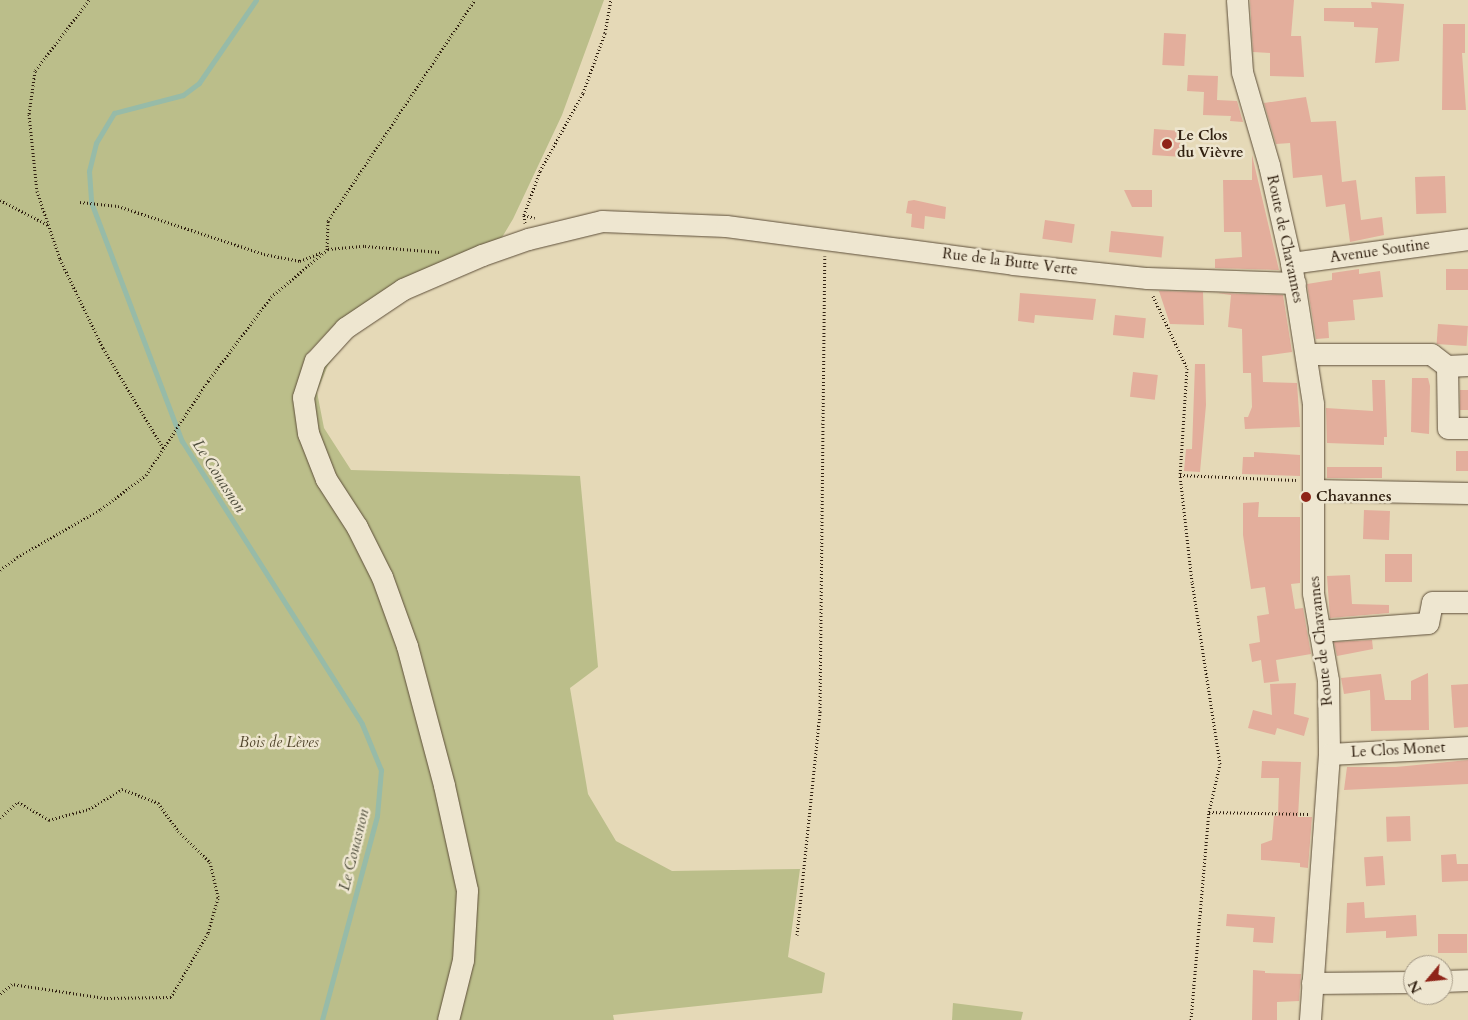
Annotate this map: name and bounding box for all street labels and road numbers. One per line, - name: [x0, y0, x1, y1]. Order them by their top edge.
- street label: Route de Chavannes: [1263, 173, 1307, 305]
- street label: Avenue Soutine: [1329, 235, 1431, 267]
- street label: Rue de la Butte Verte: [941, 245, 1079, 279]
- street label: Route de Chavannes: [1305, 575, 1337, 707]
- street label: Le Clos Monet: [1350, 739, 1446, 761]

